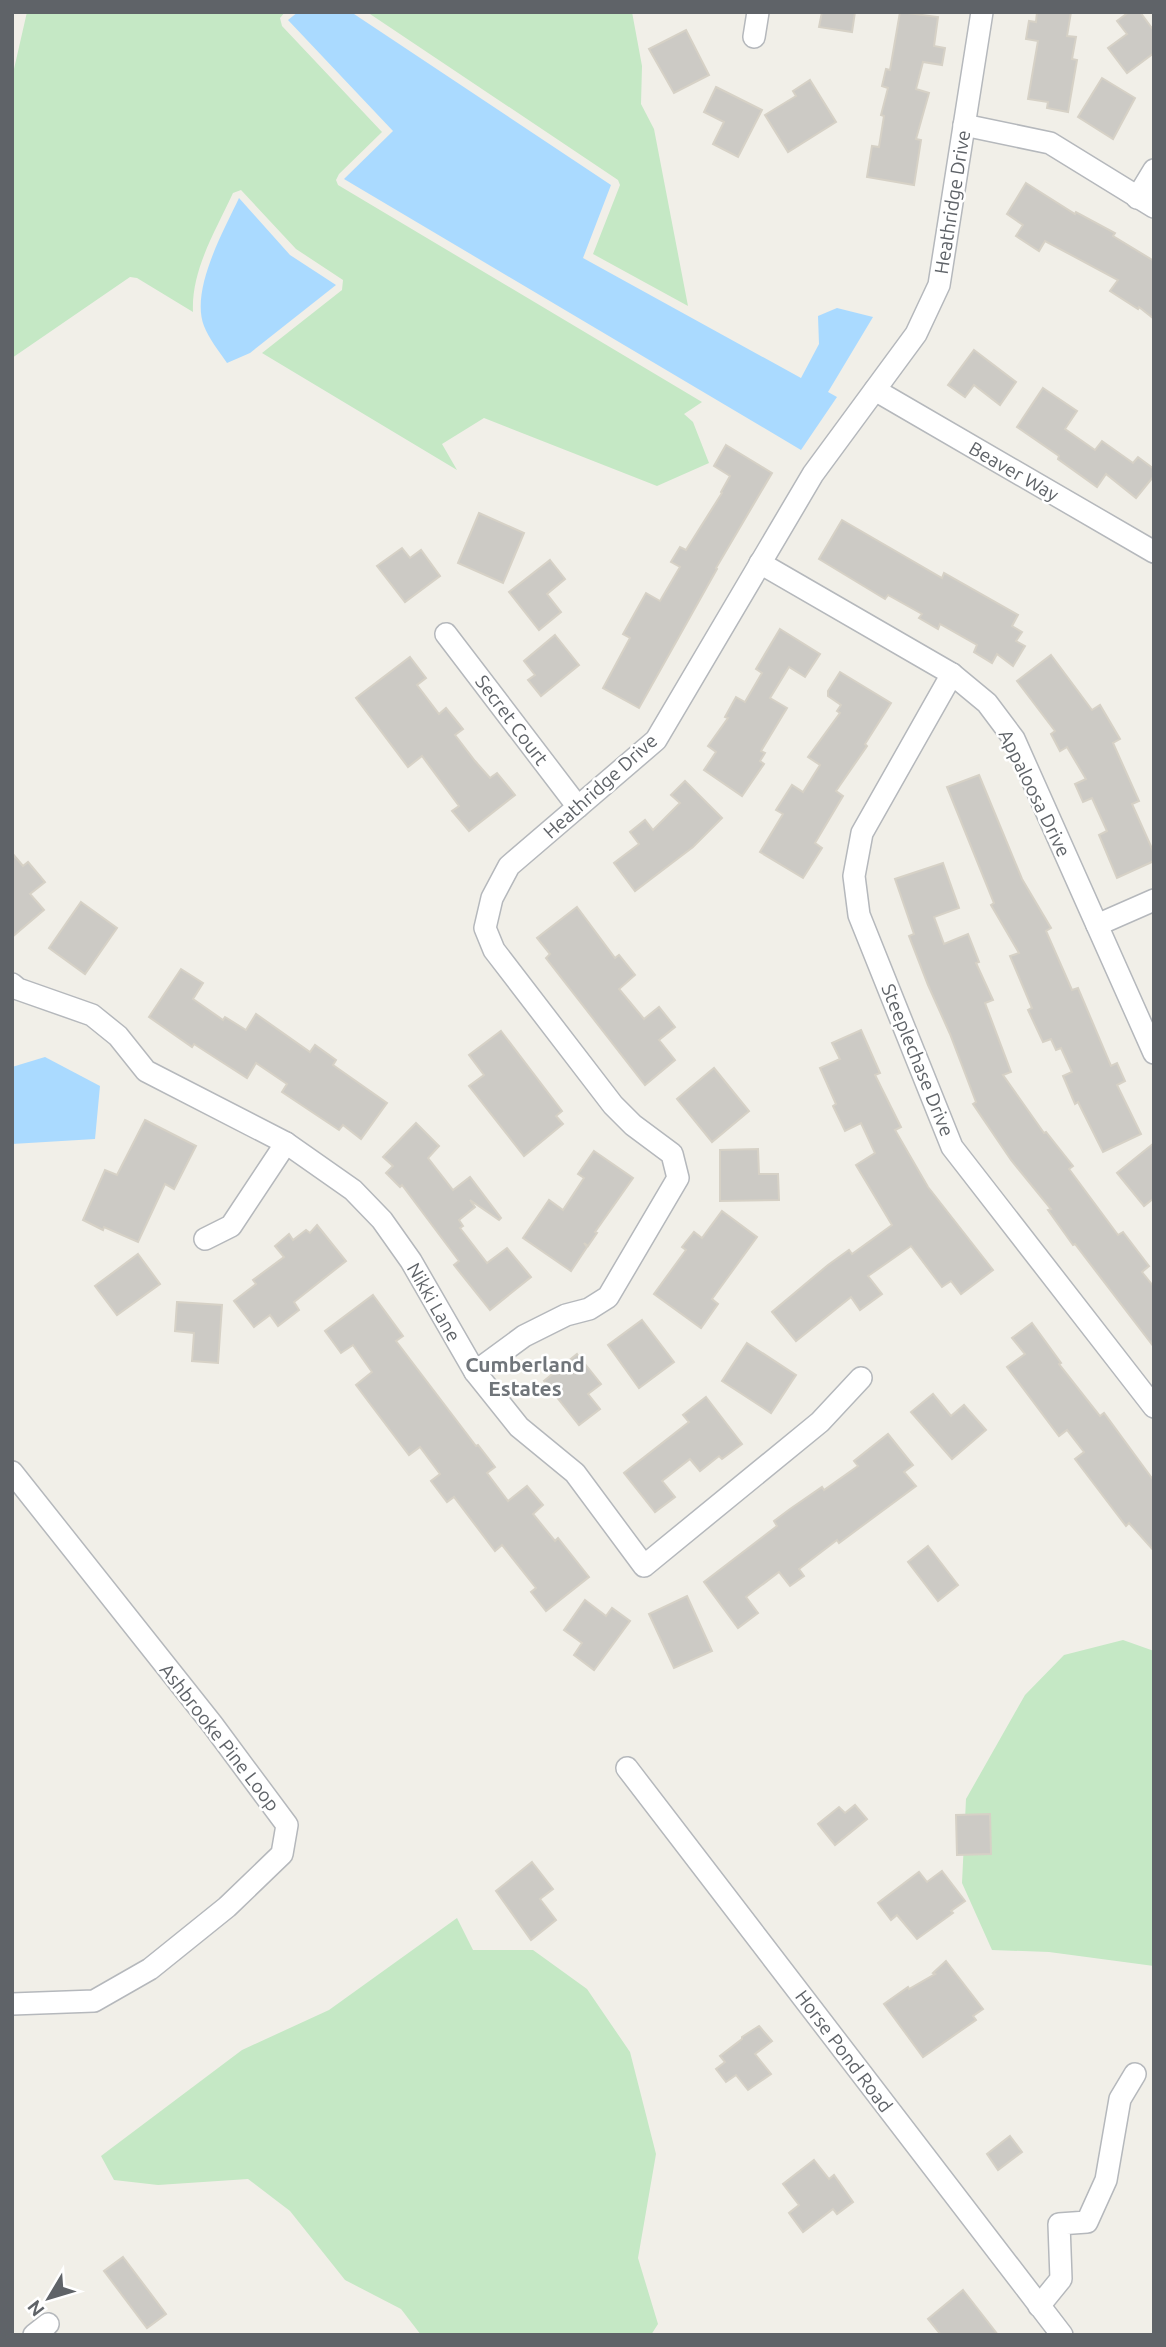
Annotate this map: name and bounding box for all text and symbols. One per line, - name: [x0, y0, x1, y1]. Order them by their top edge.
- street label: Heathridge Drive: [930, 128, 974, 276]
- street label: Beaver Way: [965, 437, 1063, 505]
- street label: Secret Court: [471, 671, 553, 770]
- street label: Appaloosa Drive: [995, 726, 1075, 860]
- street label: Heathridge Drive: [539, 729, 661, 843]
- street label: Steeplechase Drive: [877, 981, 959, 1139]
- street label: Nikki Lane: [403, 1259, 465, 1345]
- district label: Cumberland Estates: [465, 1352, 585, 1400]
- street label: Ashbrooke Pine Loop: [156, 1659, 284, 1815]
- street label: Horse Pond Road: [791, 1986, 897, 2116]
- north arrow: [14, 2263, 84, 2333]
- text: N: [23, 2296, 49, 2321]

